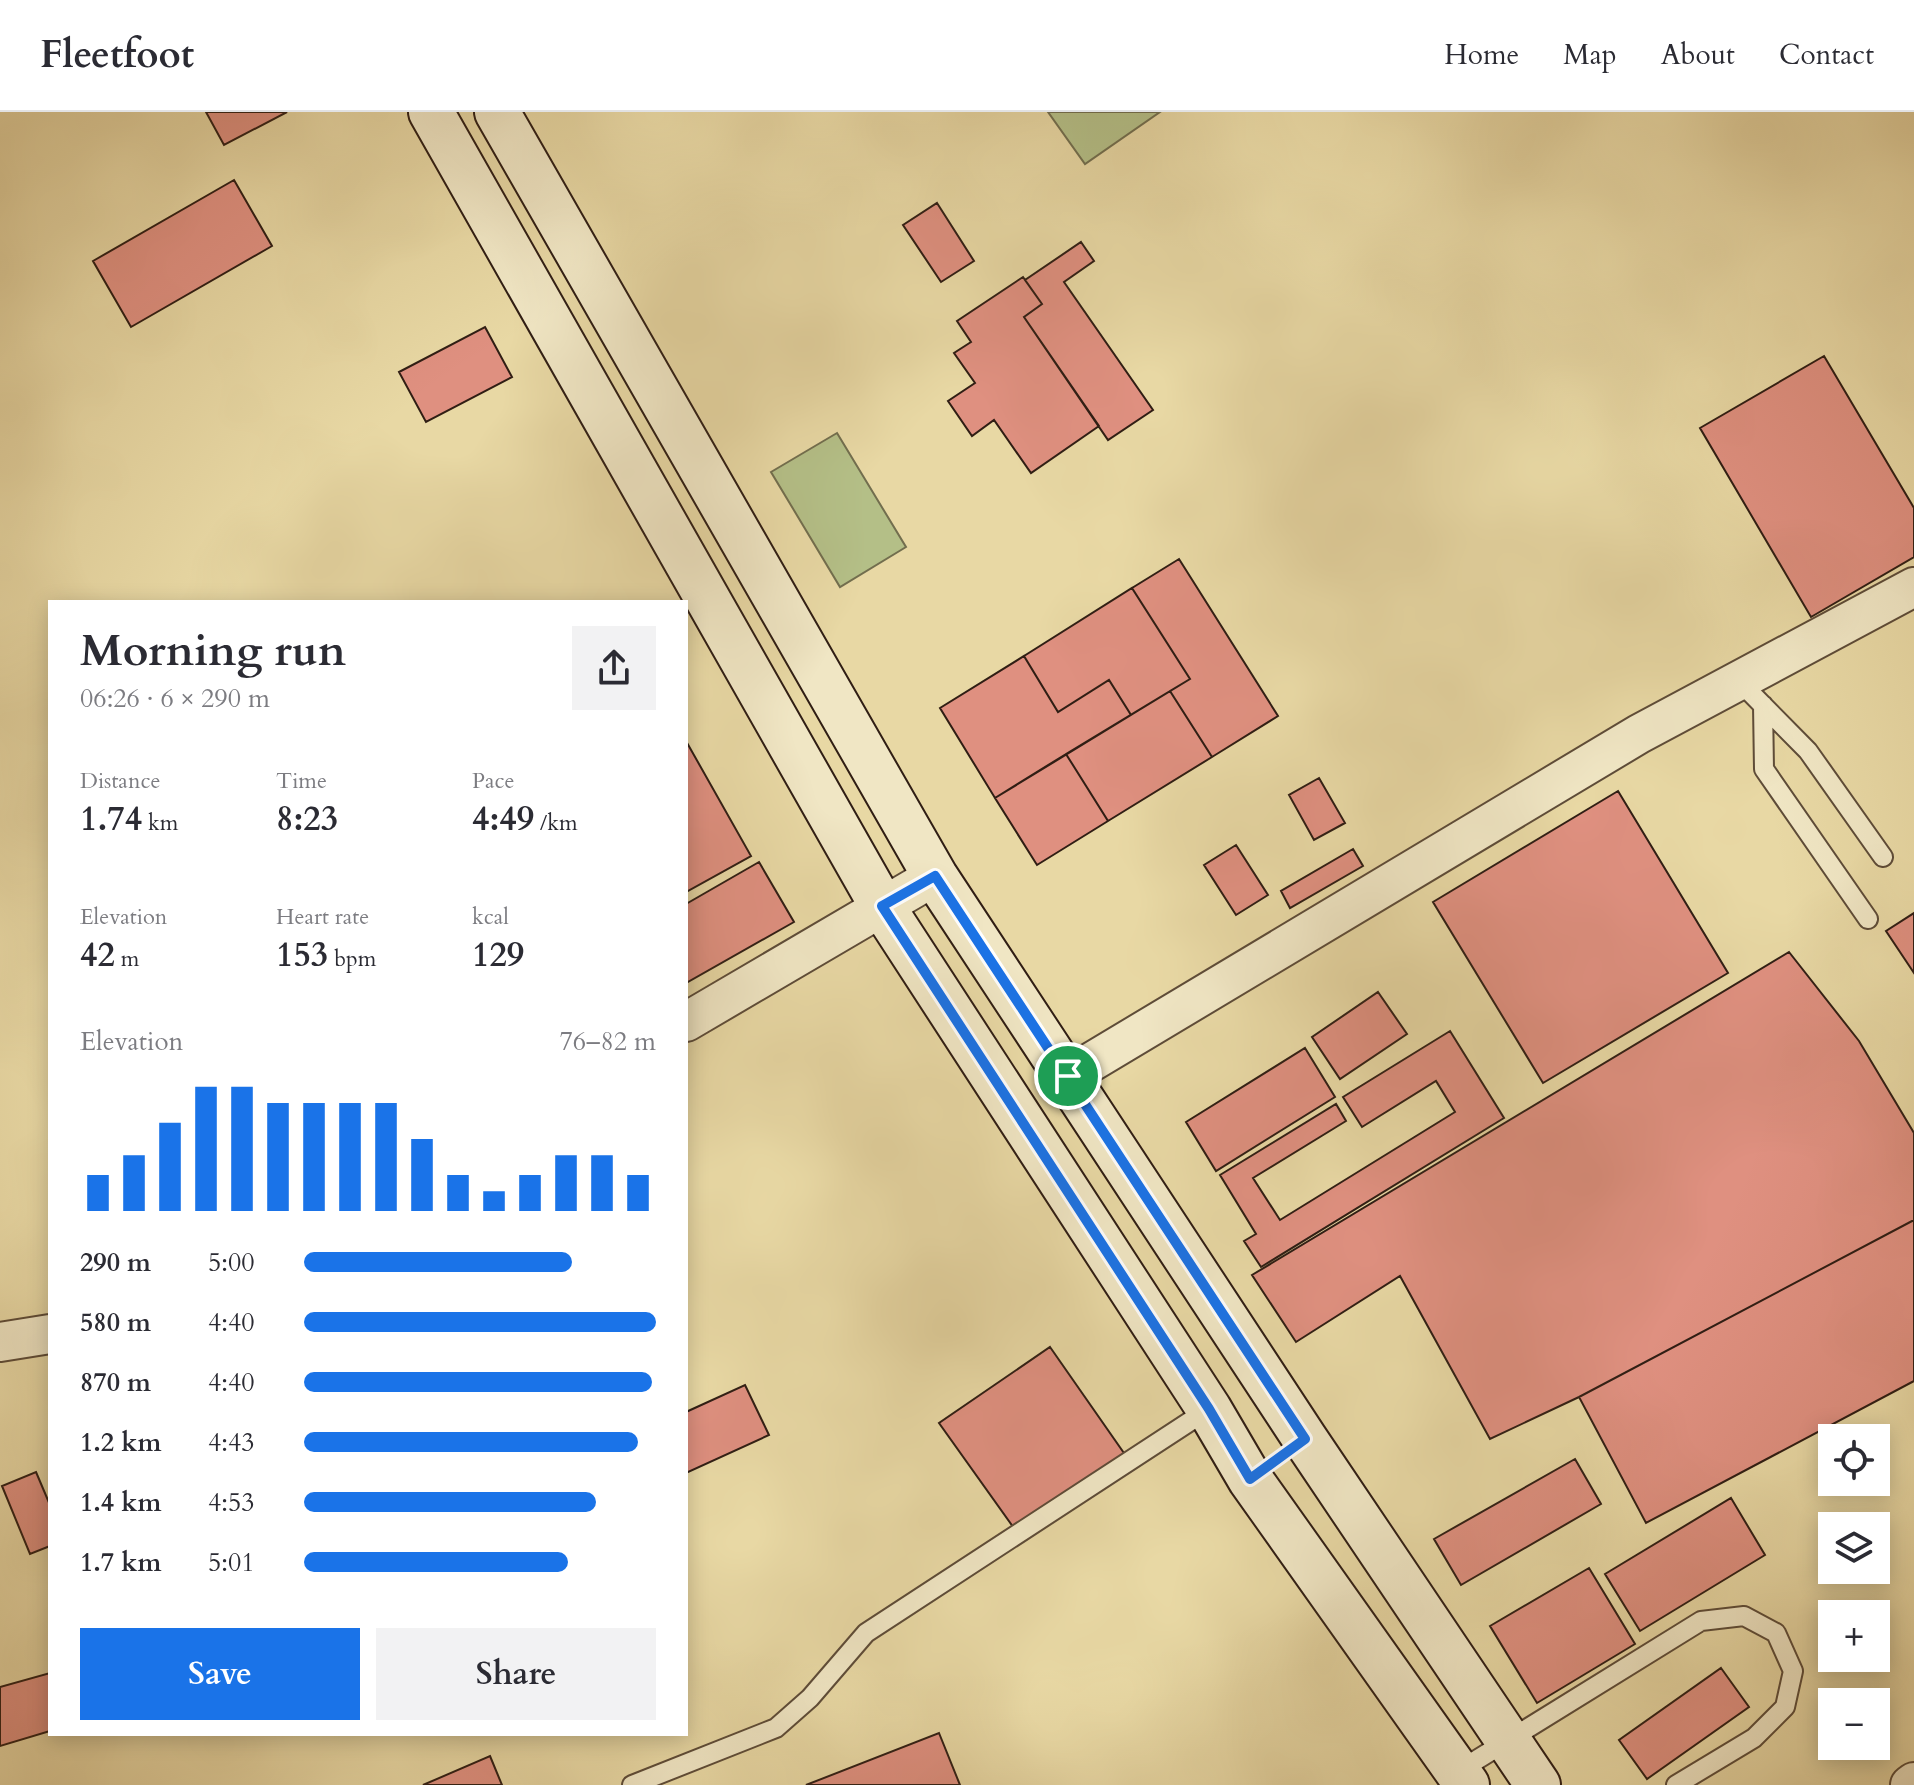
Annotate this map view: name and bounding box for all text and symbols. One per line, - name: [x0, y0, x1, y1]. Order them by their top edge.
- text: Fleetfoot: [40, 29, 194, 81]
- text: Home: [1444, 36, 1519, 74]
- text: Map: [1563, 36, 1617, 74]
- text: About: [1661, 36, 1735, 74]
- text: Contact: [1779, 36, 1874, 74]
- text: Morning run: [80, 621, 346, 681]
- button: share: [572, 626, 656, 710]
- text: 06:26 · 6 × 290 m: [80, 681, 270, 716]
- text: Distance: [80, 766, 160, 796]
- text: Time: [276, 766, 327, 796]
- text: Pace: [472, 766, 515, 796]
- text: 1.74: [80, 796, 142, 842]
- text: 8:23: [276, 796, 338, 842]
- text: 4:49: [472, 796, 534, 842]
- text: km: [142, 808, 178, 838]
- text: /km: [534, 808, 578, 838]
- text: Elevation: [80, 902, 167, 932]
- text: Heart rate: [276, 902, 369, 932]
- text: kcal: [472, 902, 509, 932]
- text: 42: [80, 932, 115, 978]
- text: 153: [276, 932, 328, 978]
- text: 129: [472, 932, 524, 978]
- text: m: [115, 944, 139, 974]
- text: bpm: [328, 944, 376, 974]
- text: Elevation: [80, 1024, 183, 1059]
- text: 76–82 m: [559, 1024, 656, 1059]
- pin: [1034, 1042, 1102, 1110]
- icon: arrive: [1046, 1054, 1090, 1098]
- text: 290 m: [80, 1245, 151, 1280]
- text: 5:00: [208, 1245, 255, 1280]
- text: 580 m: [80, 1305, 151, 1340]
- text: 4:40: [208, 1305, 255, 1340]
- text: 870 m: [80, 1365, 151, 1400]
- text: 4:40: [208, 1365, 255, 1400]
- map controls: [1818, 1424, 1890, 1760]
- button: locate: [1818, 1424, 1890, 1496]
- text: 1.2 km: [80, 1425, 161, 1460]
- text: 4:43: [208, 1425, 255, 1460]
- text: 1.4 km: [80, 1485, 161, 1520]
- text: 4:53: [208, 1485, 255, 1520]
- button: layers: [1818, 1512, 1890, 1584]
- text: 1.7 km: [80, 1545, 161, 1580]
- text: 5:01: [208, 1545, 255, 1580]
- button: +: [1818, 1600, 1890, 1672]
- button: Save: [80, 1628, 360, 1720]
- button: Share: [376, 1628, 656, 1720]
- button: −: [1818, 1688, 1890, 1760]

